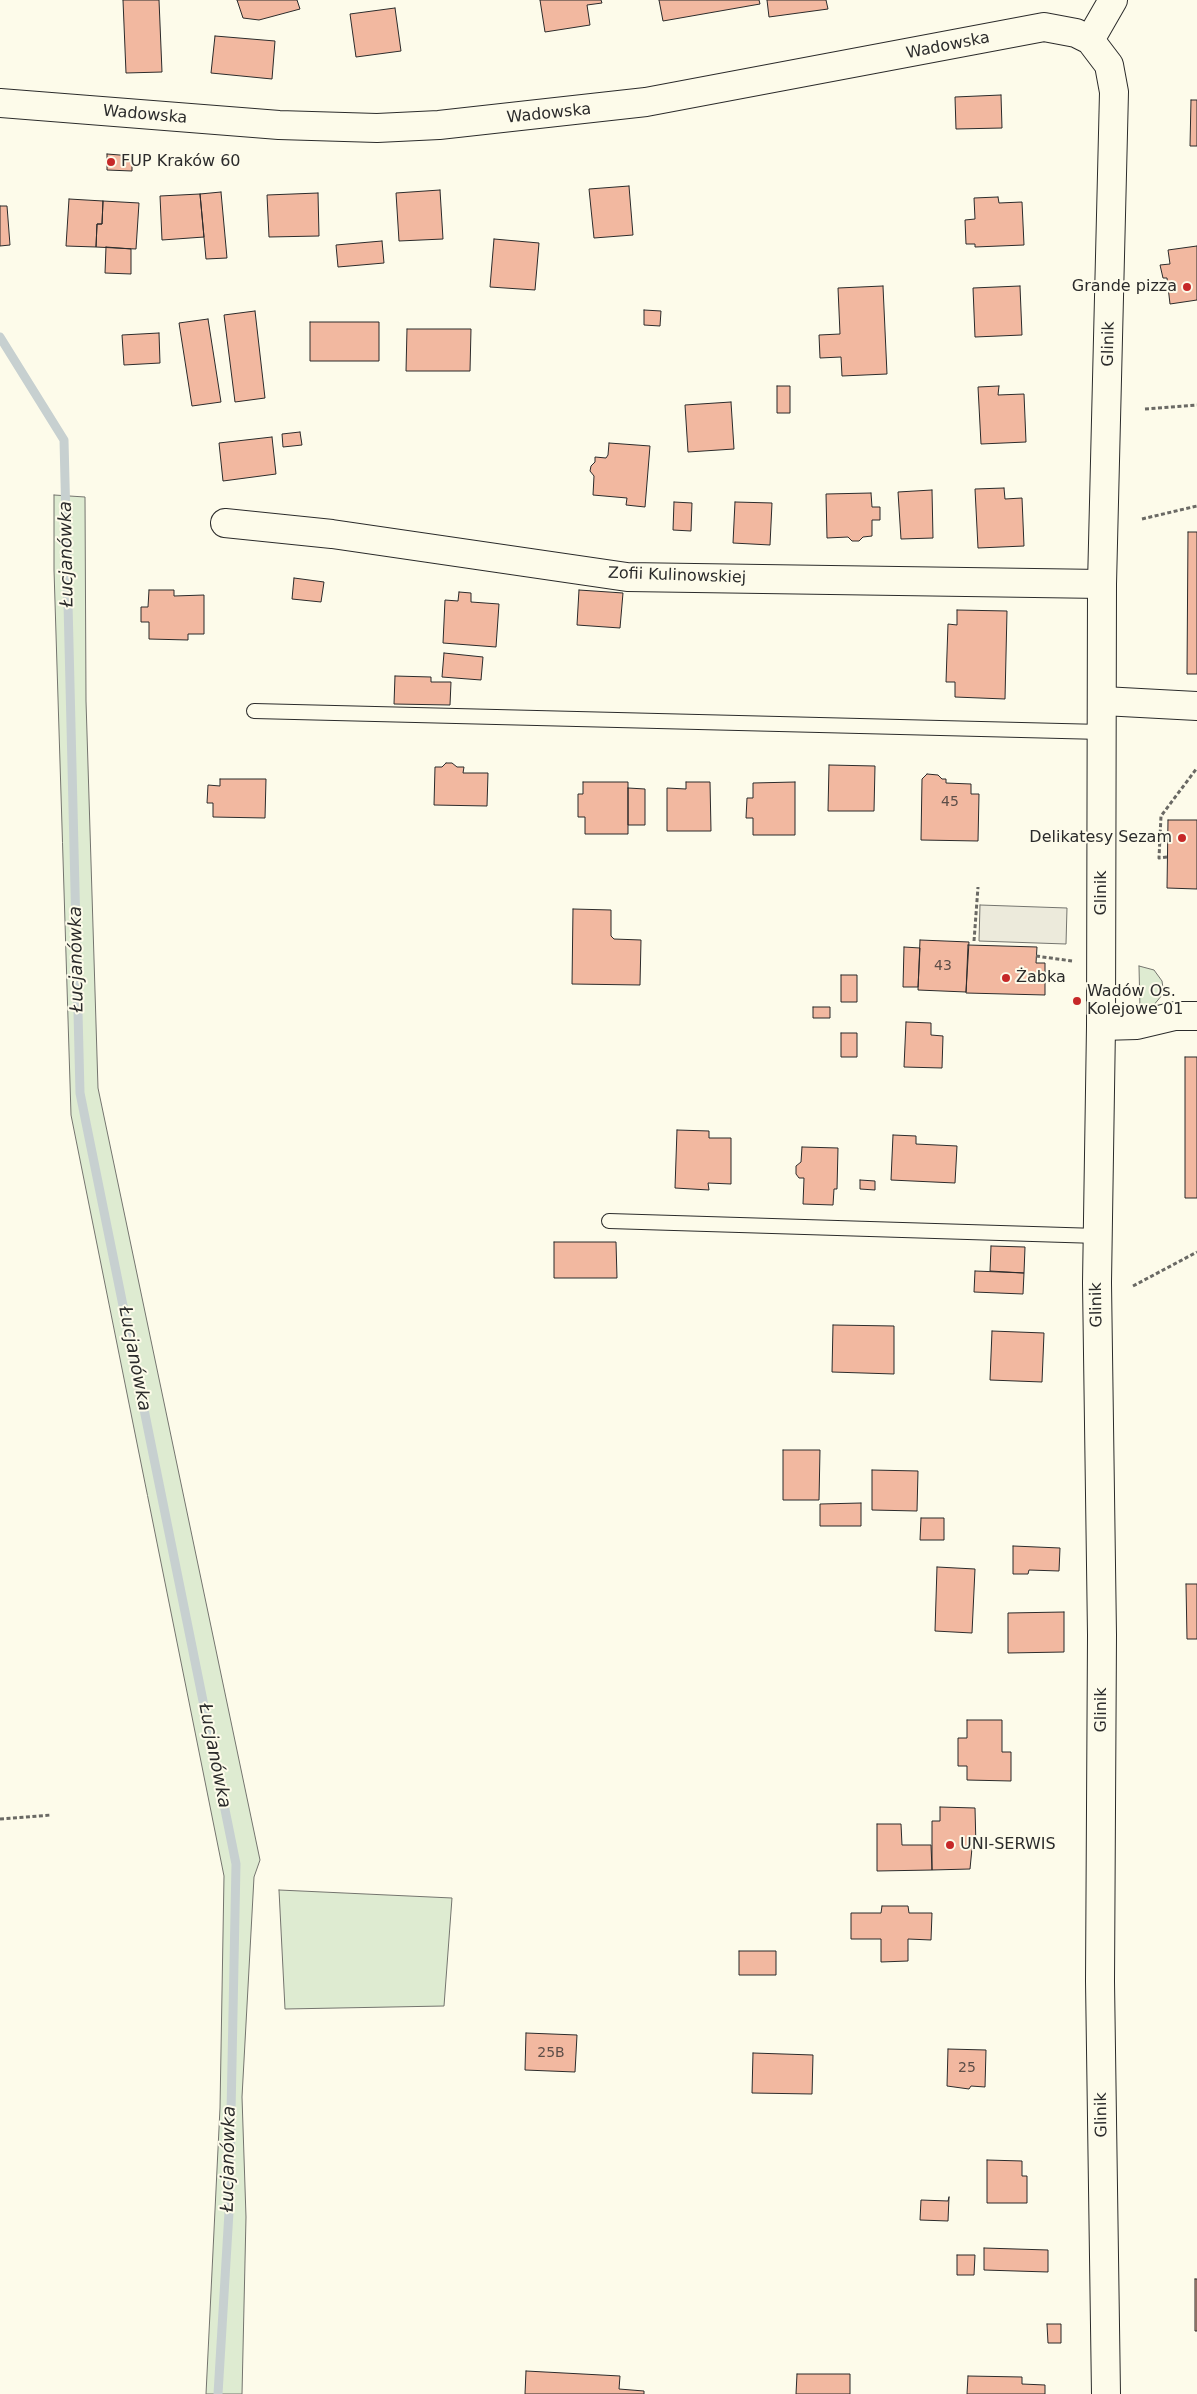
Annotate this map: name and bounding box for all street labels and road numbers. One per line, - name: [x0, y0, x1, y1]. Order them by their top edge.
- street label: Wadowska: [905, 28, 991, 64]
- street label: Wadowska: [506, 100, 592, 128]
- street label: Wadowska: [102, 102, 188, 128]
- street label: Glinik: [1099, 321, 1119, 367]
- street label: Zofii Kulinowskiej: [607, 564, 747, 588]
- street label: Glinik: [1092, 870, 1112, 916]
- street label: Glinik: [1087, 1282, 1107, 1328]
- street label: Glinik: [1092, 1687, 1112, 1733]
- street label: Glinik: [1092, 2092, 1112, 2138]

